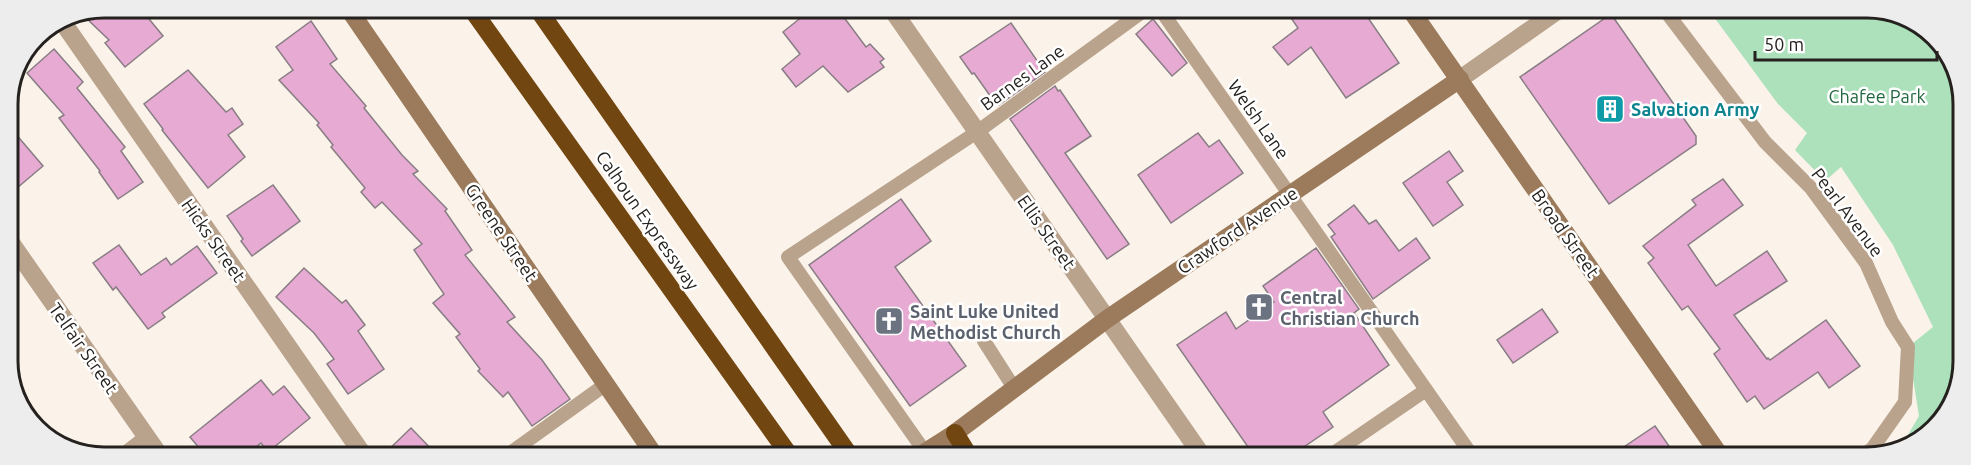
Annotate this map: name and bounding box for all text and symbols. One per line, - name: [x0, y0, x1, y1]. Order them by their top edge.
- scale bar: [1755, 24, 1936, 62]
- text: 50 m: [1764, 34, 1804, 54]
- street label: Barnes Lane: [976, 40, 1068, 114]
- street label: Welsh Lane: [1224, 76, 1294, 162]
- park label: Chafee Park: [1828, 86, 1926, 106]
- building icon: Salvation Army: [1594, 93, 1626, 125]
- place label: Salvation Army: [1631, 99, 1760, 119]
- street label: Calhoun Expressway: [593, 147, 704, 293]
- street label: Pearl Avenue: [1808, 164, 1888, 260]
- street label: Greene Street: [462, 179, 542, 285]
- street label: Crawford Avenue: [1173, 182, 1301, 278]
- street label: Broad Street: [1528, 185, 1604, 281]
- street label: Ellis Street: [1014, 191, 1080, 273]
- street label: Hicks Street: [178, 195, 250, 285]
- place label: Central Christian Church: [1280, 287, 1419, 328]
- church icon: Central Christian Church: [1243, 291, 1275, 323]
- street label: Telfair Street: [46, 299, 122, 397]
- place label: Saint Luke United Methodist Church: [910, 301, 1061, 342]
- church icon: Saint Luke United Methodist Church: [873, 305, 905, 337]

